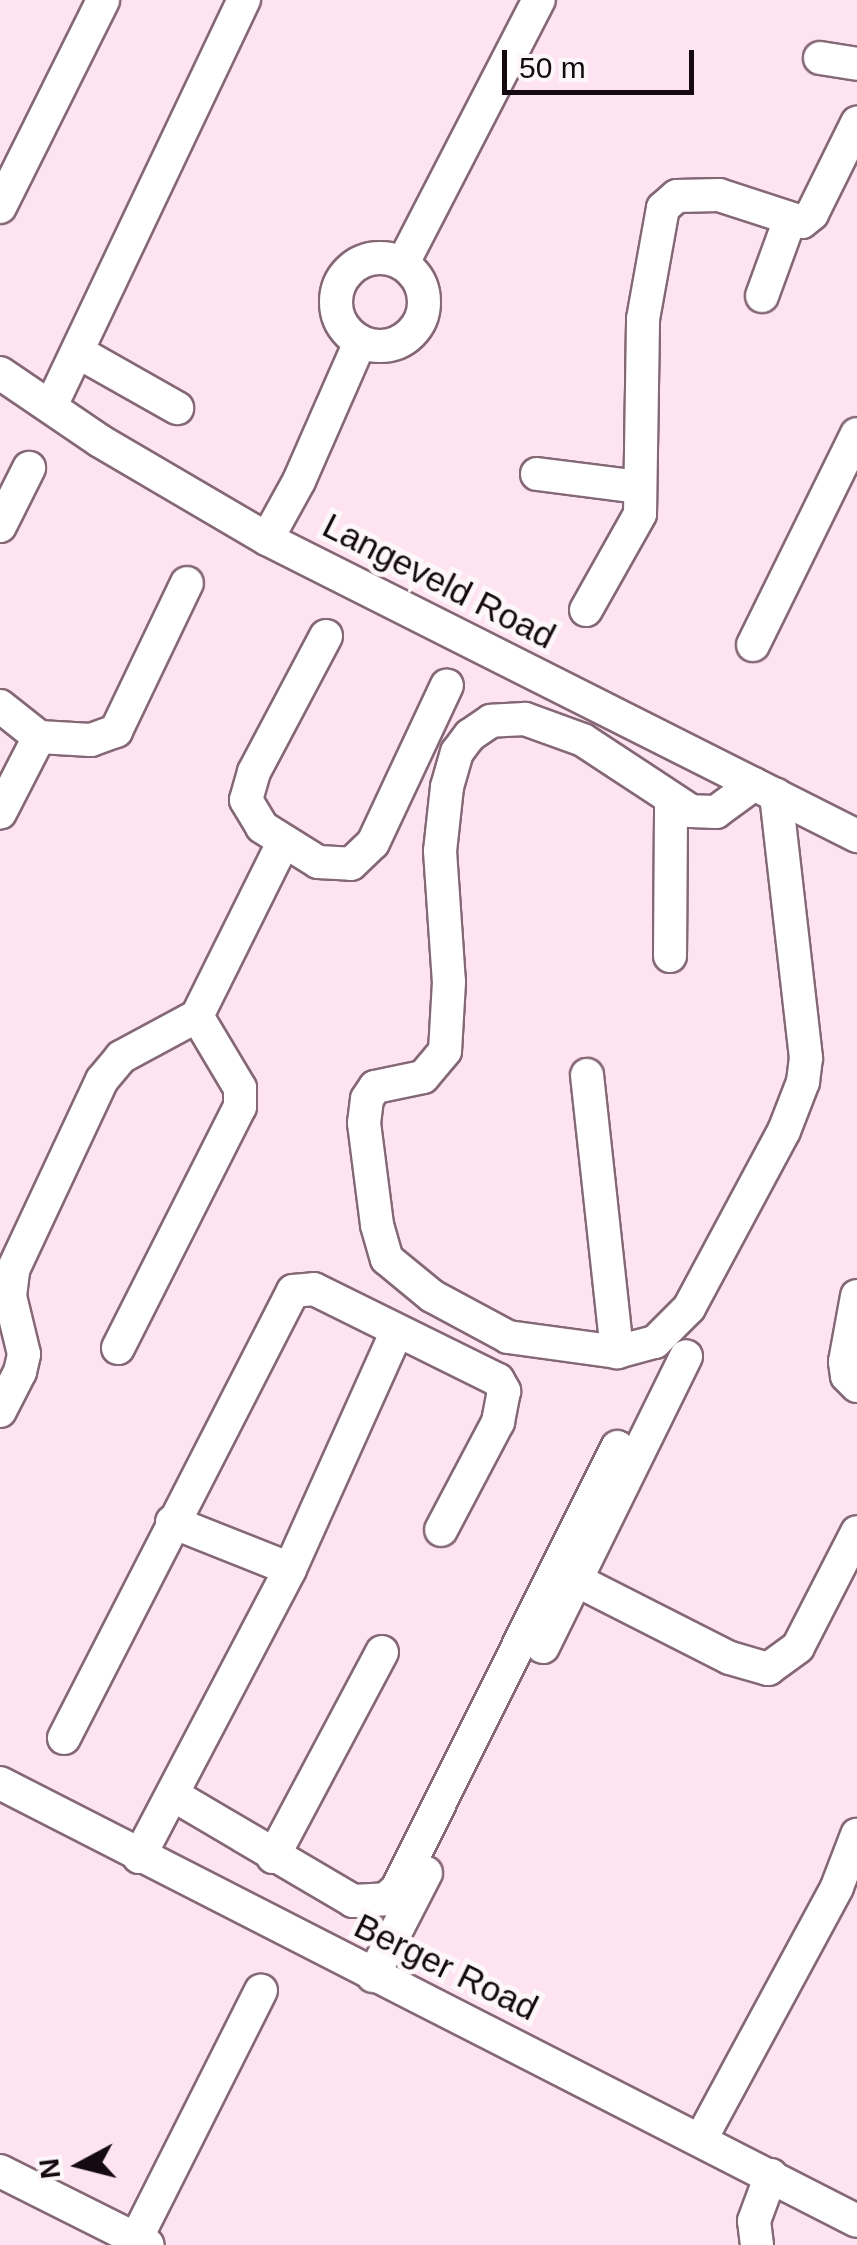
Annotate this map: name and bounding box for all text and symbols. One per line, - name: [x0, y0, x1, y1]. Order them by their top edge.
- scale bar: [507, 30, 700, 92]
- text: 50 m: [519, 51, 586, 84]
- street label: Langeveld Road: [316, 504, 562, 658]
- street label: Berger Road: [348, 1905, 544, 2029]
- north arrow: [30, 2115, 130, 2215]
- text: N: [33, 2157, 66, 2181]

